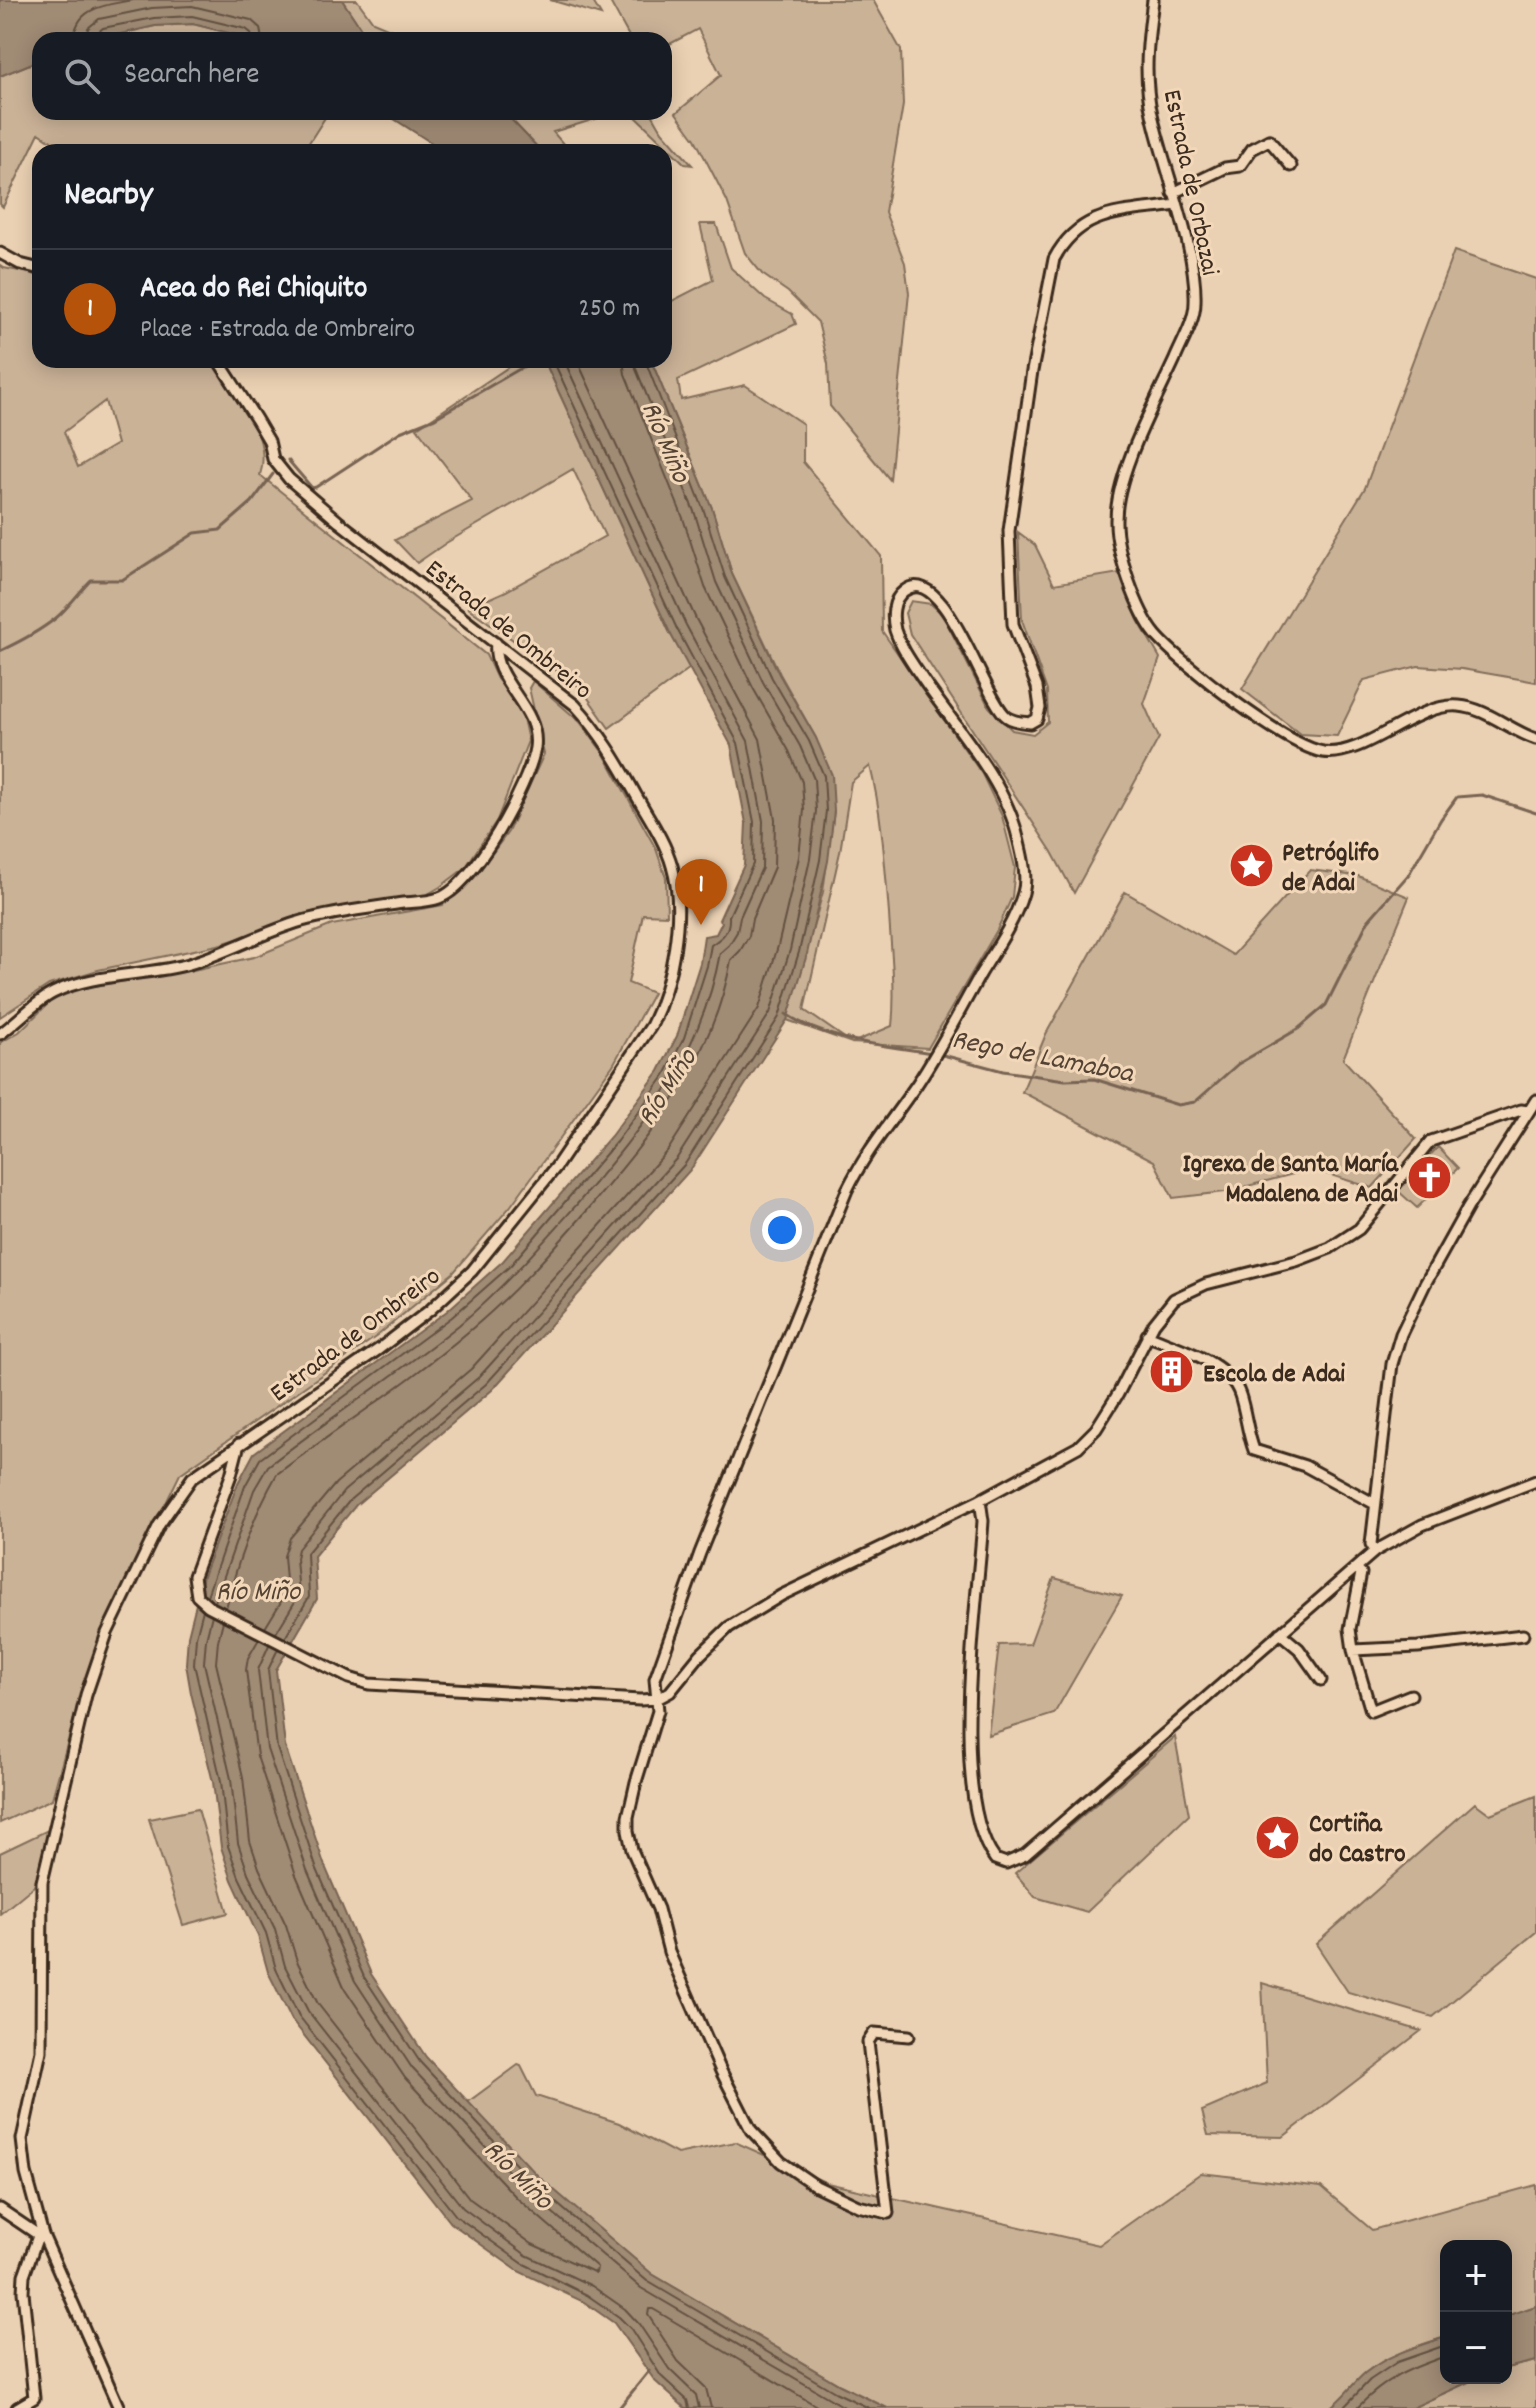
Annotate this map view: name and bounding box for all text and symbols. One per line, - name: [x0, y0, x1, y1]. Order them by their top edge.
- search box: [32, 32, 672, 120]
- icon: search: [60, 54, 104, 98]
- text: Search here: [124, 55, 260, 98]
- street label: Estrada de Orbazai: [1152, 86, 1227, 279]
- text: Nearby: [64, 172, 153, 221]
- text: Acea do Rei Chiquito: [140, 269, 367, 312]
- text: 1: [87, 291, 93, 328]
- text: 250 m: [579, 291, 640, 328]
- text: Place · Estrada de Ombreiro: [140, 312, 415, 349]
- water label: Río Miño: [628, 396, 699, 491]
- street label: Estrada de Ombreiro: [416, 552, 599, 710]
- place label: Petróglifo de Adai: [1282, 836, 1380, 903]
- place icon: Petróglifo de Adai: [1227, 842, 1275, 890]
- pin: 1: [675, 859, 727, 925]
- water label: Rego de Lamaboa: [948, 1022, 1138, 1096]
- water label: Río Miño: [629, 1041, 710, 1135]
- place label: Igrexa de Santa María Madalena de Adai: [1183, 1147, 1399, 1214]
- church icon: Igrexa de Santa María Madalena de Adai: [1405, 1153, 1453, 1201]
- your location: [762, 1210, 802, 1250]
- street label: Estrada de Ombreiro: [263, 1259, 449, 1412]
- building icon: Escola de Adai: [1148, 1348, 1196, 1396]
- place label: Escola de Adai: [1203, 1357, 1345, 1394]
- water label: Río Miño: [216, 1574, 302, 1614]
- place label: Cortiña do Castro: [1309, 1807, 1406, 1874]
- place icon: Cortiña do Castro: [1254, 1813, 1302, 1861]
- water label: Río Miño: [472, 2132, 562, 2222]
- map controls: [1440, 2240, 1512, 2384]
- button: +: [1440, 2240, 1512, 2312]
- button: −: [1440, 2312, 1512, 2384]

